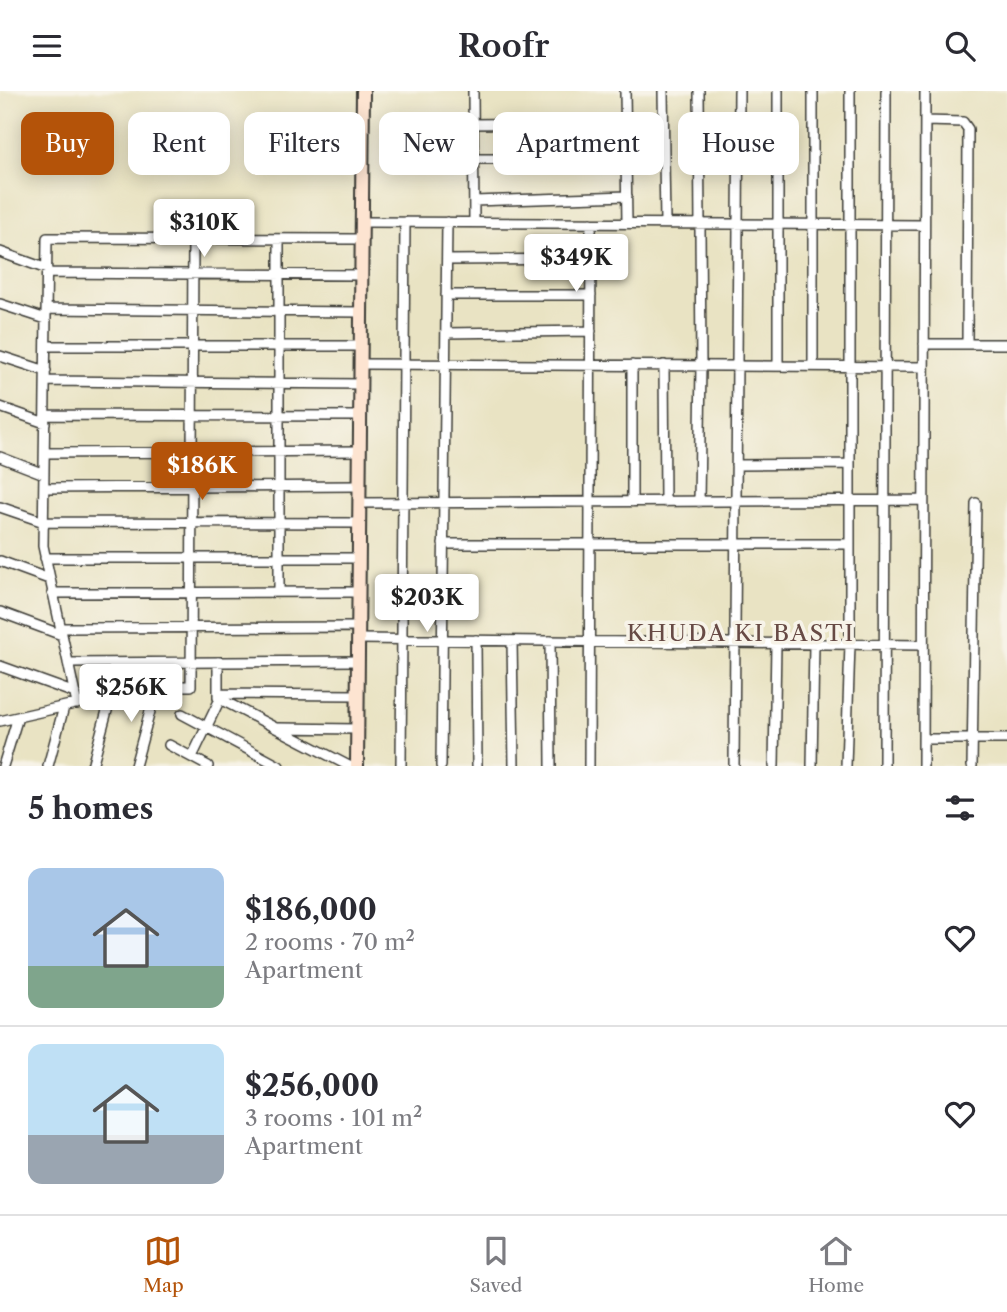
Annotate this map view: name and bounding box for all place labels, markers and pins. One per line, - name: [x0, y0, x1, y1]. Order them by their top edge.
- pin: $310K: [155, 199, 253, 259]
- pin: $349K: [527, 235, 625, 294]
- pin: $186K: [153, 443, 251, 502]
- pin: $203K: [378, 575, 476, 634]
- pin: $256K: [82, 665, 180, 724]

